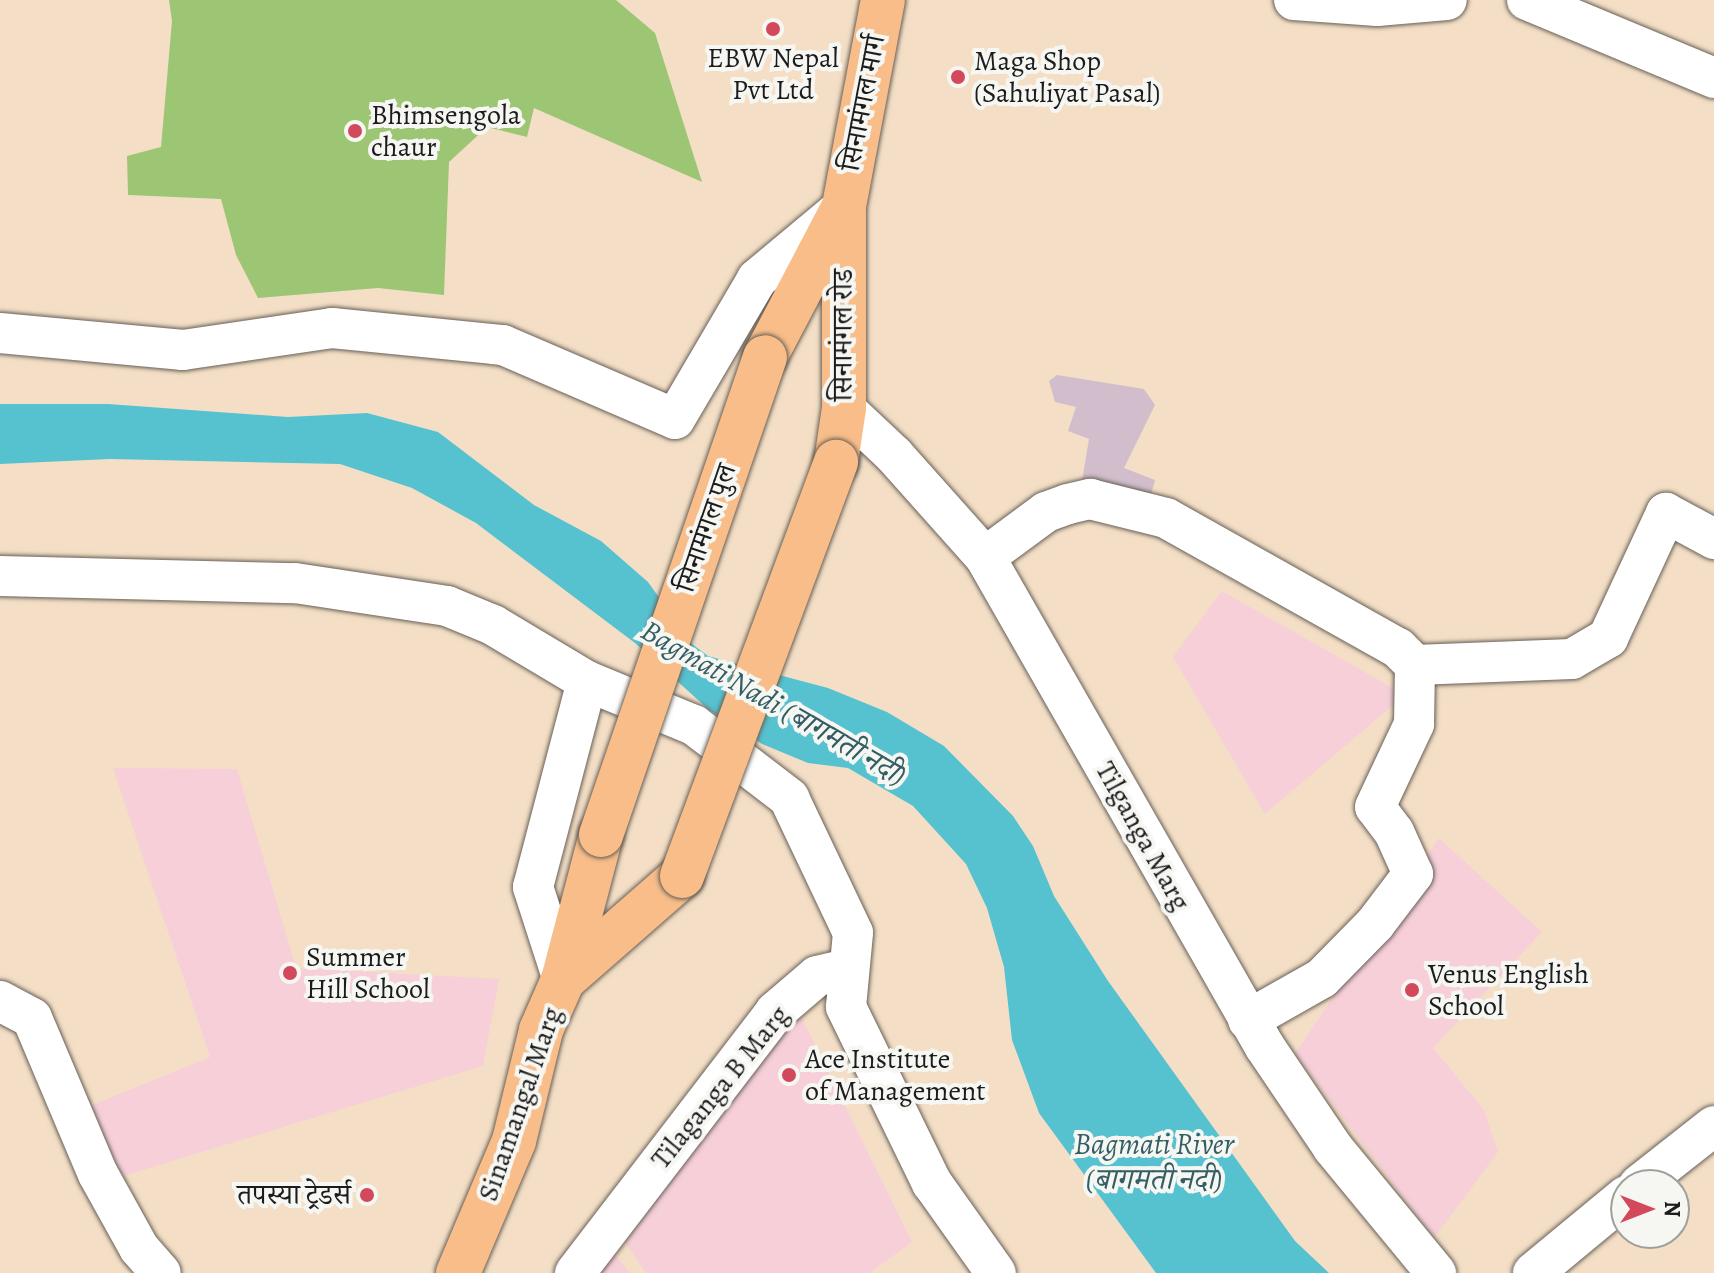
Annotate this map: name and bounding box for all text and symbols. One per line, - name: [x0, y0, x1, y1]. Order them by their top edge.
- marker: EBW Nepal Pvt Ltd: [764, 20, 782, 38]
- street label: सिनामंगल मार्ग: [833, 32, 893, 174]
- place label: EBW Nepal Pvt Ltd: [707, 41, 839, 107]
- place label: Maga Shop (Sahuliyat Pasal): [974, 44, 1160, 110]
- marker: Maga Shop (Sahuliyat Pasal): [949, 68, 967, 86]
- place label: Bhimsengola chaur: [371, 98, 521, 164]
- marker: Bhimsengola chaur: [346, 122, 364, 140]
- street label: सिनामंगल रोड: [826, 269, 860, 401]
- street label: सिनामंगल पुल: [668, 460, 744, 596]
- water label: Bagmati Nadi (बागमती नदी): [635, 612, 913, 794]
- street label: Tilganga Marg: [1088, 756, 1198, 916]
- place label: Summer Hill School: [306, 940, 430, 1006]
- place label: Venus English School: [1428, 957, 1589, 1023]
- marker: Summer Hill School: [281, 964, 299, 982]
- marker: Venus English School: [1403, 981, 1421, 999]
- street label: Tilaganga B Marg: [644, 999, 796, 1175]
- street label: Sinamangal Marg: [471, 1003, 569, 1205]
- place label: Ace Institute of Management: [805, 1042, 986, 1108]
- marker: Ace Institute of Management: [780, 1066, 798, 1084]
- water label: Bagmati River (बागमती नदी): [1074, 1126, 1234, 1196]
- north arrow: [1610, 1169, 1690, 1249]
- place label: तपस्या ट्रेडर्स: [237, 1178, 351, 1212]
- marker: तपस्या ट्रेडर्स: [358, 1186, 376, 1204]
- text: N: [1657, 1201, 1687, 1217]

